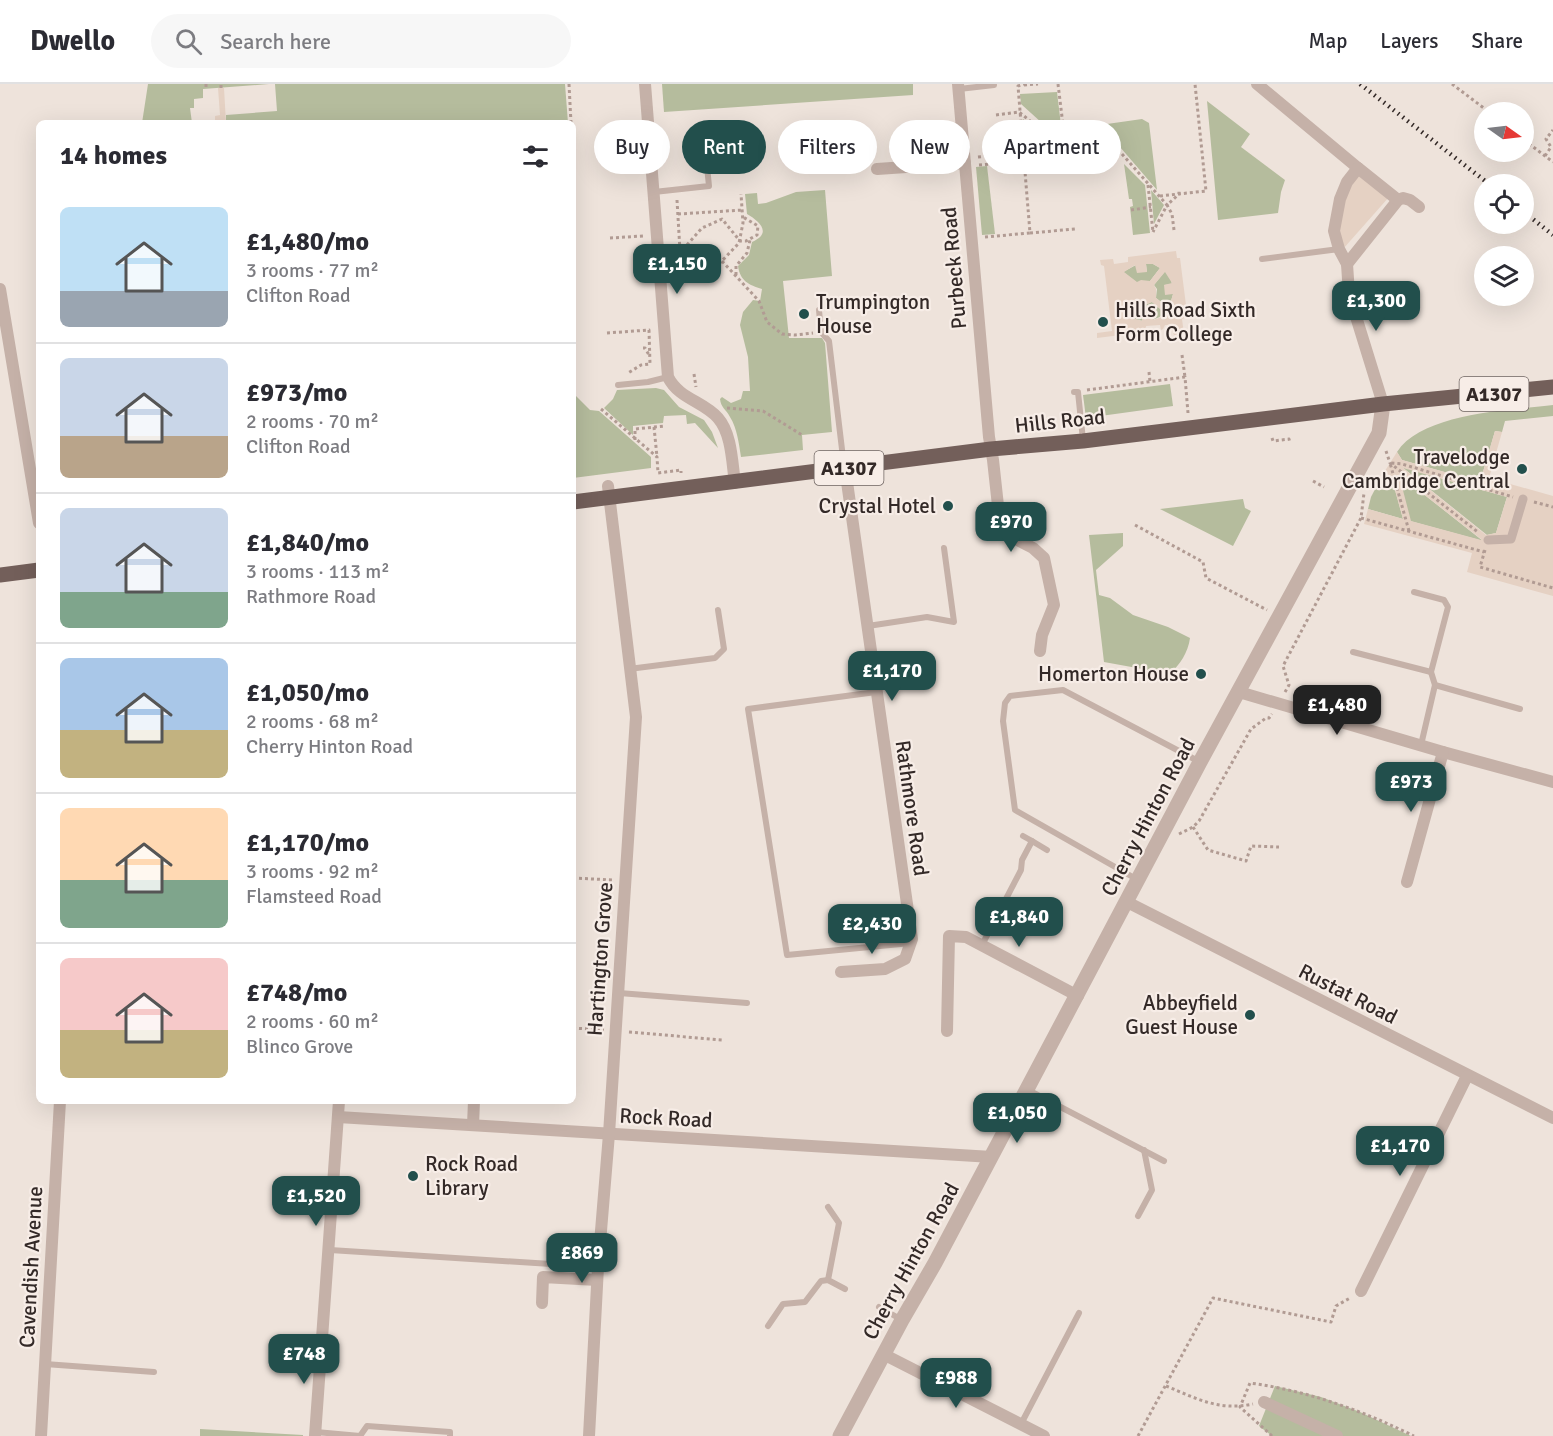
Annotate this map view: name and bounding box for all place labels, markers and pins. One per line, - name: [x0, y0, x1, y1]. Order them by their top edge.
- pin: £1,150: [628, 244, 726, 295]
- pin: £1,300: [1327, 281, 1425, 332]
- place label: Trumpington House: [816, 289, 930, 339]
- place label: Hills Road Sixth Form College: [1115, 297, 1256, 347]
- marker: Trumpington House: [797, 307, 811, 321]
- marker: Hills Road Sixth Form College: [1096, 315, 1110, 329]
- place label: Travelodge Cambridge Central: [1342, 444, 1510, 494]
- marker: Travelodge Cambridge Central: [1515, 462, 1529, 476]
- place label: Crystal Hotel: [819, 493, 936, 519]
- marker: Crystal Hotel: [941, 499, 955, 513]
- pin: £970: [975, 502, 1047, 553]
- pin: £1,170: [843, 651, 941, 702]
- place label: Homerton House: [1038, 661, 1189, 687]
- marker: Homerton House: [1194, 667, 1208, 681]
- pin: £1,480: [1288, 685, 1386, 736]
- pin: £973: [1375, 762, 1447, 813]
- pin: £1,840: [970, 897, 1068, 948]
- pin: £2,430: [823, 904, 921, 955]
- place label: Abbeyfield Guest House: [1125, 990, 1238, 1040]
- marker: Abbeyfield Guest House: [1243, 1008, 1257, 1022]
- pin: £1,050: [968, 1093, 1066, 1144]
- pin: £1,170: [1351, 1126, 1449, 1177]
- place label: Rock Road Library: [425, 1151, 518, 1201]
- marker: Rock Road Library: [406, 1169, 420, 1183]
- pin: £1,520: [267, 1176, 365, 1227]
- pin: £869: [546, 1233, 618, 1284]
- pin: £748: [268, 1334, 340, 1385]
- pin: £988: [920, 1358, 992, 1409]

